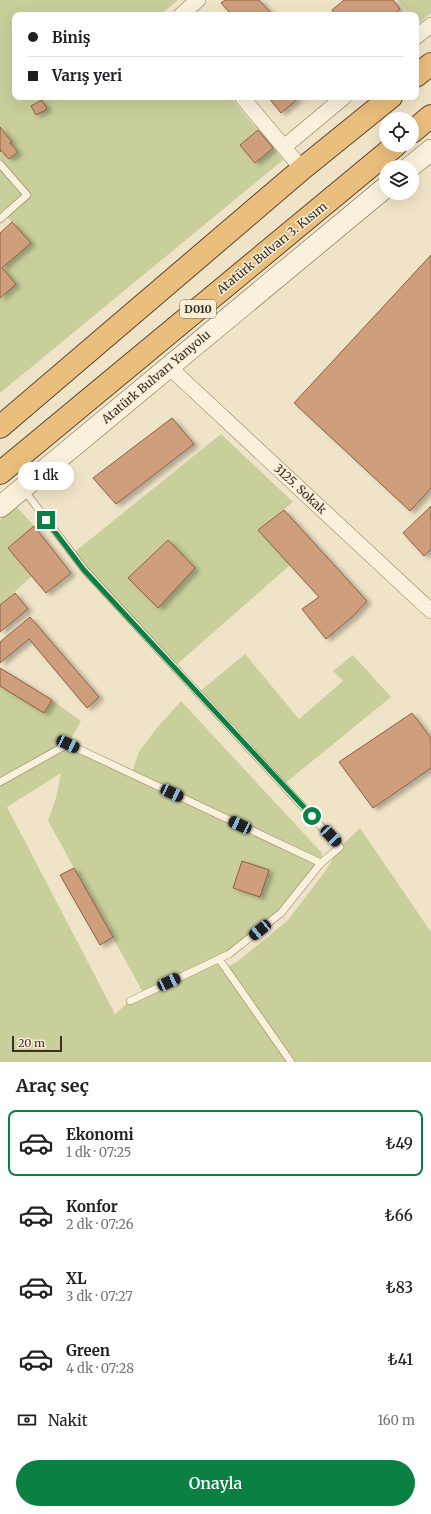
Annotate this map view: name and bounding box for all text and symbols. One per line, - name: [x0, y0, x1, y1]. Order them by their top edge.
- text: Biniş: [52, 28, 91, 47]
- text: Varış yeri: [52, 66, 122, 85]
- map controls: [379, 112, 419, 200]
- button: locate: [379, 112, 419, 152]
- button: layers: [379, 160, 419, 200]
- street label: Atatürk Bulvarı 3. Kısım: [213, 198, 330, 297]
- road number: D010: [180, 300, 216, 318]
- street label: Atatürk Bulvarı Yanyolu: [97, 326, 213, 427]
- street label: 3125. Sokak: [271, 461, 330, 517]
- callout: 1 dk: [18, 462, 74, 490]
- text: 1 dk: [33, 467, 59, 484]
- route end: [37, 511, 55, 529]
- car: [55, 733, 81, 755]
- car: [159, 782, 185, 804]
- route start: [303, 807, 321, 825]
- car: [227, 814, 253, 836]
- car: [318, 823, 344, 849]
- car: [247, 918, 273, 942]
- car: [156, 971, 182, 993]
- scale bar: [12, 1034, 62, 1053]
- text: 20 m: [18, 1036, 45, 1050]
- text: Araç seç: [16, 1074, 89, 1097]
- icon: car: [18, 1125, 54, 1161]
- text: Ekonomi: [66, 1125, 134, 1144]
- text: ₺49: [385, 1134, 413, 1153]
- text: 1 dk · 07:25: [66, 1144, 131, 1161]
- icon: car: [18, 1197, 54, 1233]
- text: Konfor: [66, 1197, 118, 1216]
- text: ₺66: [384, 1206, 413, 1225]
- text: 2 dk · 07:26: [66, 1216, 134, 1233]
- icon: car: [18, 1269, 54, 1305]
- text: XL: [66, 1269, 87, 1288]
- text: ₺83: [386, 1278, 413, 1297]
- text: 3 dk · 07:27: [66, 1288, 133, 1305]
- icon: car: [18, 1341, 54, 1377]
- text: Green: [66, 1341, 110, 1360]
- text: ₺41: [388, 1350, 413, 1369]
- text: 4 dk · 07:28: [66, 1360, 134, 1377]
- icon: cash: [16, 1409, 38, 1431]
- text: Nakit: [48, 1411, 88, 1430]
- text: 160 m: [377, 1412, 415, 1429]
- button: Onayla: [16, 1460, 415, 1506]

